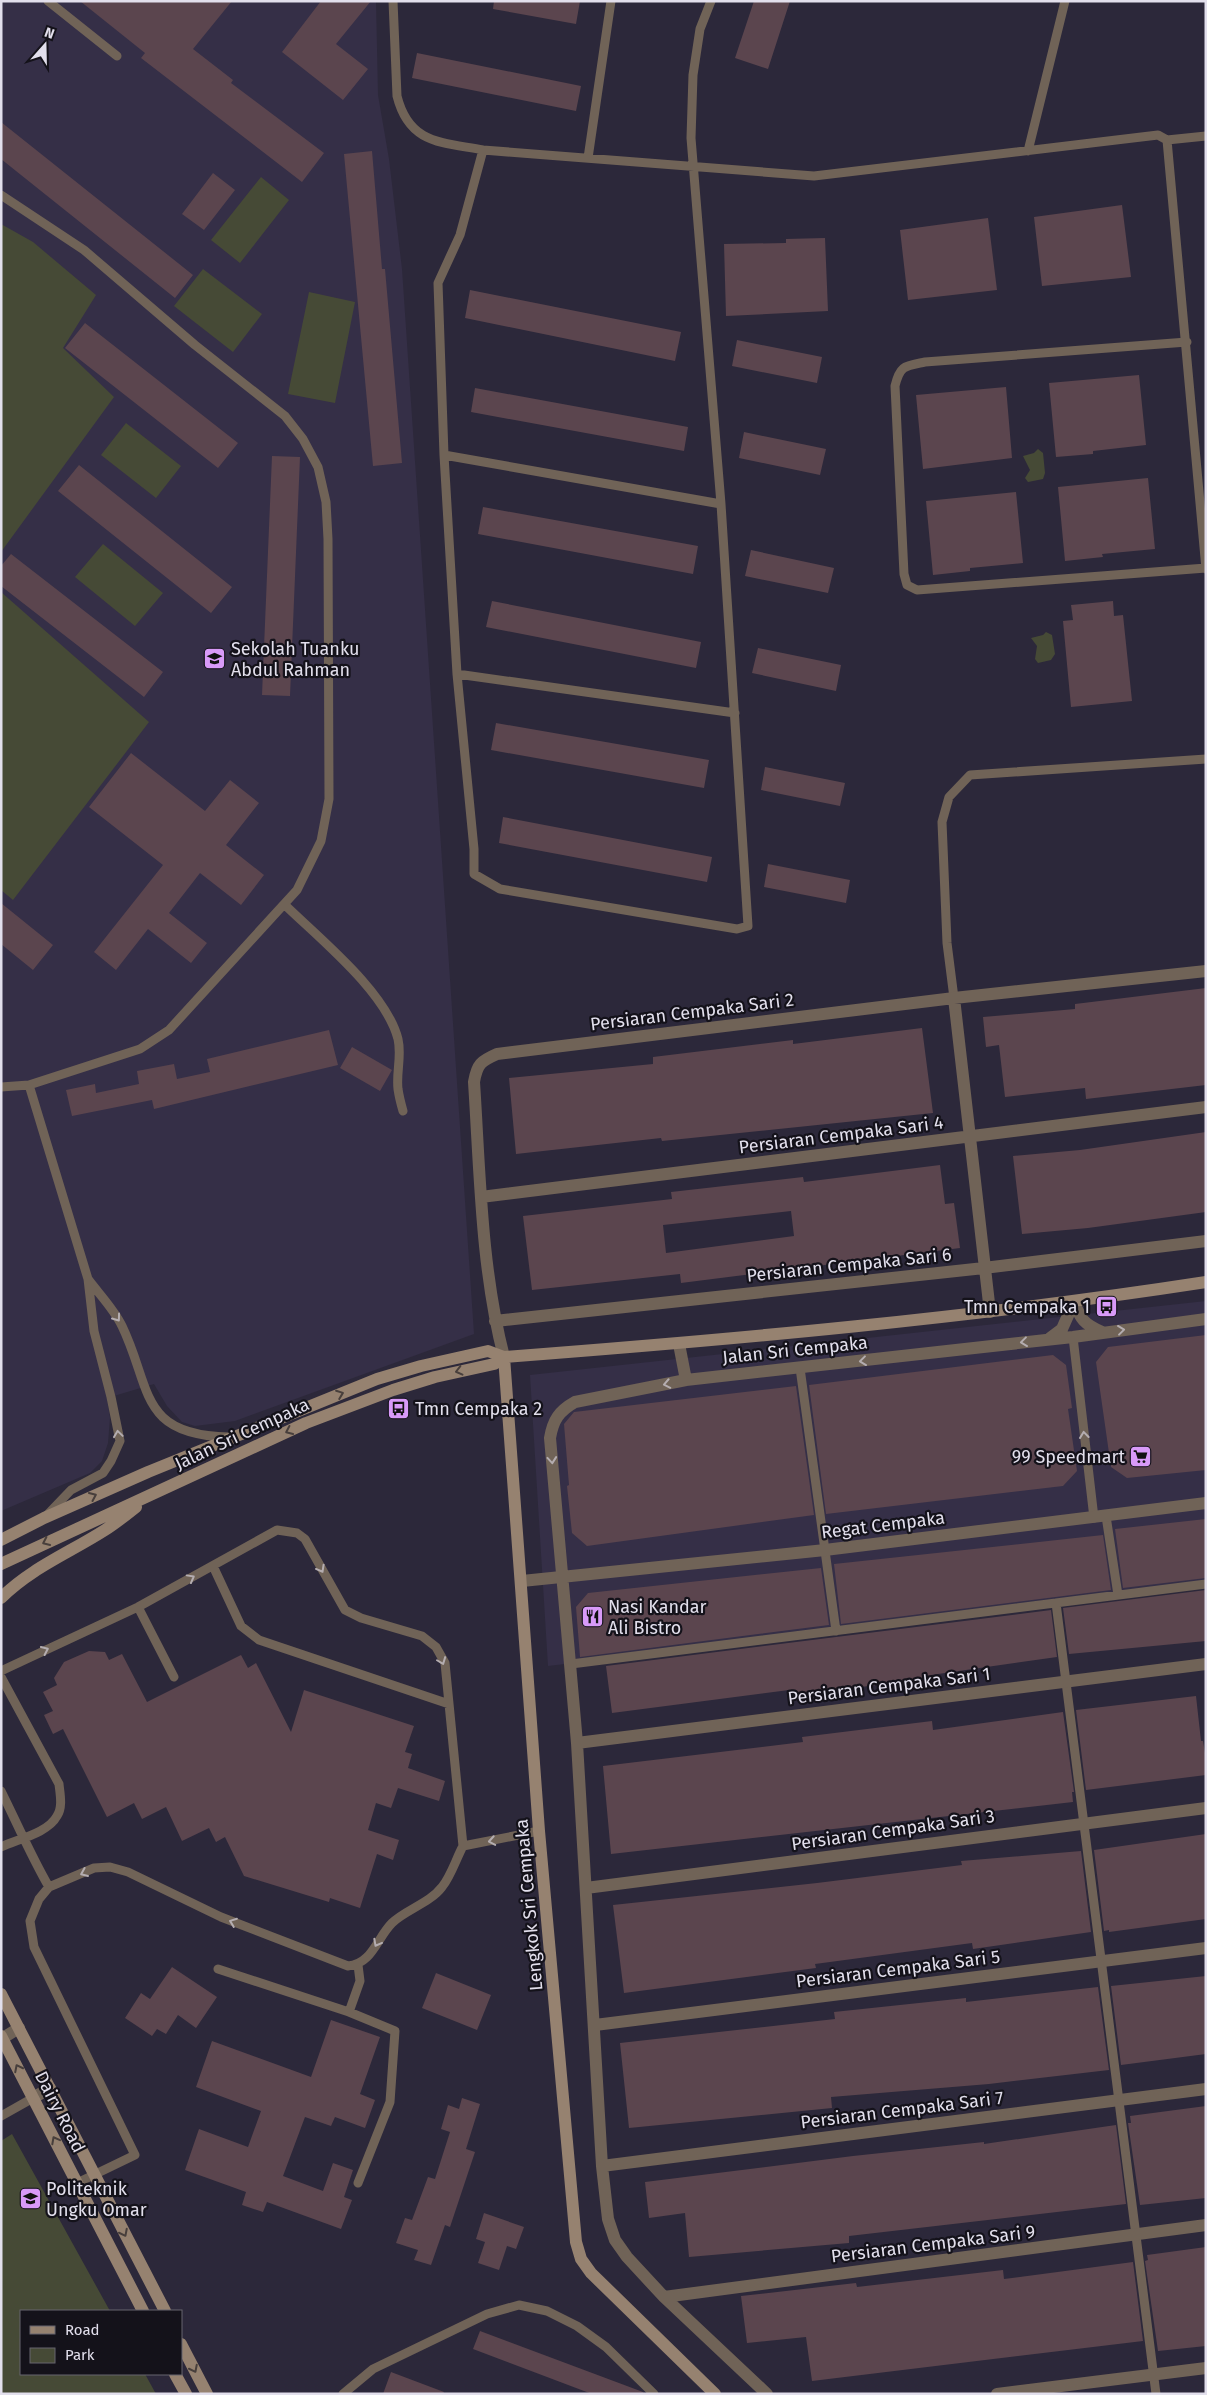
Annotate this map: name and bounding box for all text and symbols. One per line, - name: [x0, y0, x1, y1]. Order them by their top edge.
- north arrow: [20, 20, 70, 70]
- text: N: [42, 24, 57, 43]
- place label: Sekolah Tuanku Abdul Rahman: [231, 638, 359, 681]
- school or university icon: Sekolah Tuanku Abdul Rahman: [203, 647, 227, 671]
- street label: Persiaran Cempaka Sari 2: [589, 989, 795, 1035]
- street label: Persiaran Cempaka Sari 4: [737, 1111, 945, 1158]
- street label: Persiaran Cempaka Sari 6: [745, 1243, 953, 1287]
- bus stop icon: Tmn Cempaka 1: [1094, 1295, 1118, 1319]
- place label: Tmn Cempaka 1: [964, 1296, 1090, 1318]
- one-way arrow: [111, 1312, 120, 1322]
- one-way arrow: [1117, 1325, 1125, 1336]
- street label: Jalan Sri Cempaka: [721, 1331, 869, 1369]
- one-way arrow: [1020, 1336, 1028, 1347]
- one-way arrow: [858, 1355, 866, 1366]
- one-way arrow: [454, 1365, 463, 1376]
- one-way arrow: [662, 1378, 671, 1388]
- one-way arrow: [335, 1389, 343, 1399]
- street label: Jalan Sri Cempaka: [171, 1393, 313, 1475]
- bus stop icon: Tmn Cempaka 2: [387, 1397, 411, 1421]
- place label: Tmn Cempaka 2: [415, 1398, 542, 1420]
- one-way arrow: [285, 1424, 294, 1435]
- one-way arrow: [114, 1429, 124, 1438]
- one-way arrow: [1079, 1430, 1090, 1438]
- supermarket icon: 99 Speedmart: [1129, 1445, 1153, 1469]
- place label: 99 Speedmart: [1012, 1446, 1125, 1468]
- one-way arrow: [546, 1457, 557, 1465]
- one-way arrow: [88, 1492, 97, 1503]
- street label: Regat Cempaka: [820, 1506, 946, 1544]
- one-way arrow: [42, 1536, 51, 1547]
- one-way arrow: [315, 1563, 325, 1572]
- one-way arrow: [185, 1574, 194, 1584]
- place label: Nasi Kandar Ali Bistro: [608, 1596, 707, 1639]
- restaurant icon: Nasi Kandar Ali Bistro: [580, 1605, 604, 1629]
- one-way arrow: [40, 1646, 49, 1656]
- one-way arrow: [436, 1656, 446, 1665]
- street label: Persiaran Cempaka Sari 1: [786, 1663, 992, 1709]
- street label: Persiaran Cempaka Sari 3: [790, 1805, 996, 1855]
- street label: Lengkok Sri Cempaka: [511, 1818, 547, 1992]
- one-way arrow: [487, 1835, 496, 1845]
- one-way arrow: [80, 1866, 89, 1877]
- one-way arrow: [229, 1918, 238, 1928]
- one-way arrow: [373, 1938, 383, 1947]
- street label: Persiaran Cempaka Sari 5: [795, 1946, 1001, 1992]
- one-way arrow: [14, 2064, 24, 2073]
- street label: Dairy Road: [30, 2068, 90, 2156]
- street label: Persiaran Cempaka Sari 7: [799, 2087, 1005, 2133]
- one-way arrow: [51, 2137, 61, 2146]
- place label: Politeknik Ungku Omar: [46, 2178, 147, 2221]
- school or university icon: Politeknik Ungku Omar: [18, 2187, 42, 2211]
- street label: Persiaran Cempaka Sari 9: [830, 2221, 1036, 2267]
- one-way arrow: [118, 2228, 128, 2237]
- legend: [20, 2310, 182, 2375]
- text: Road: [65, 2321, 100, 2339]
- text: Park: [65, 2346, 95, 2364]
- one-way arrow: [188, 2364, 198, 2373]

